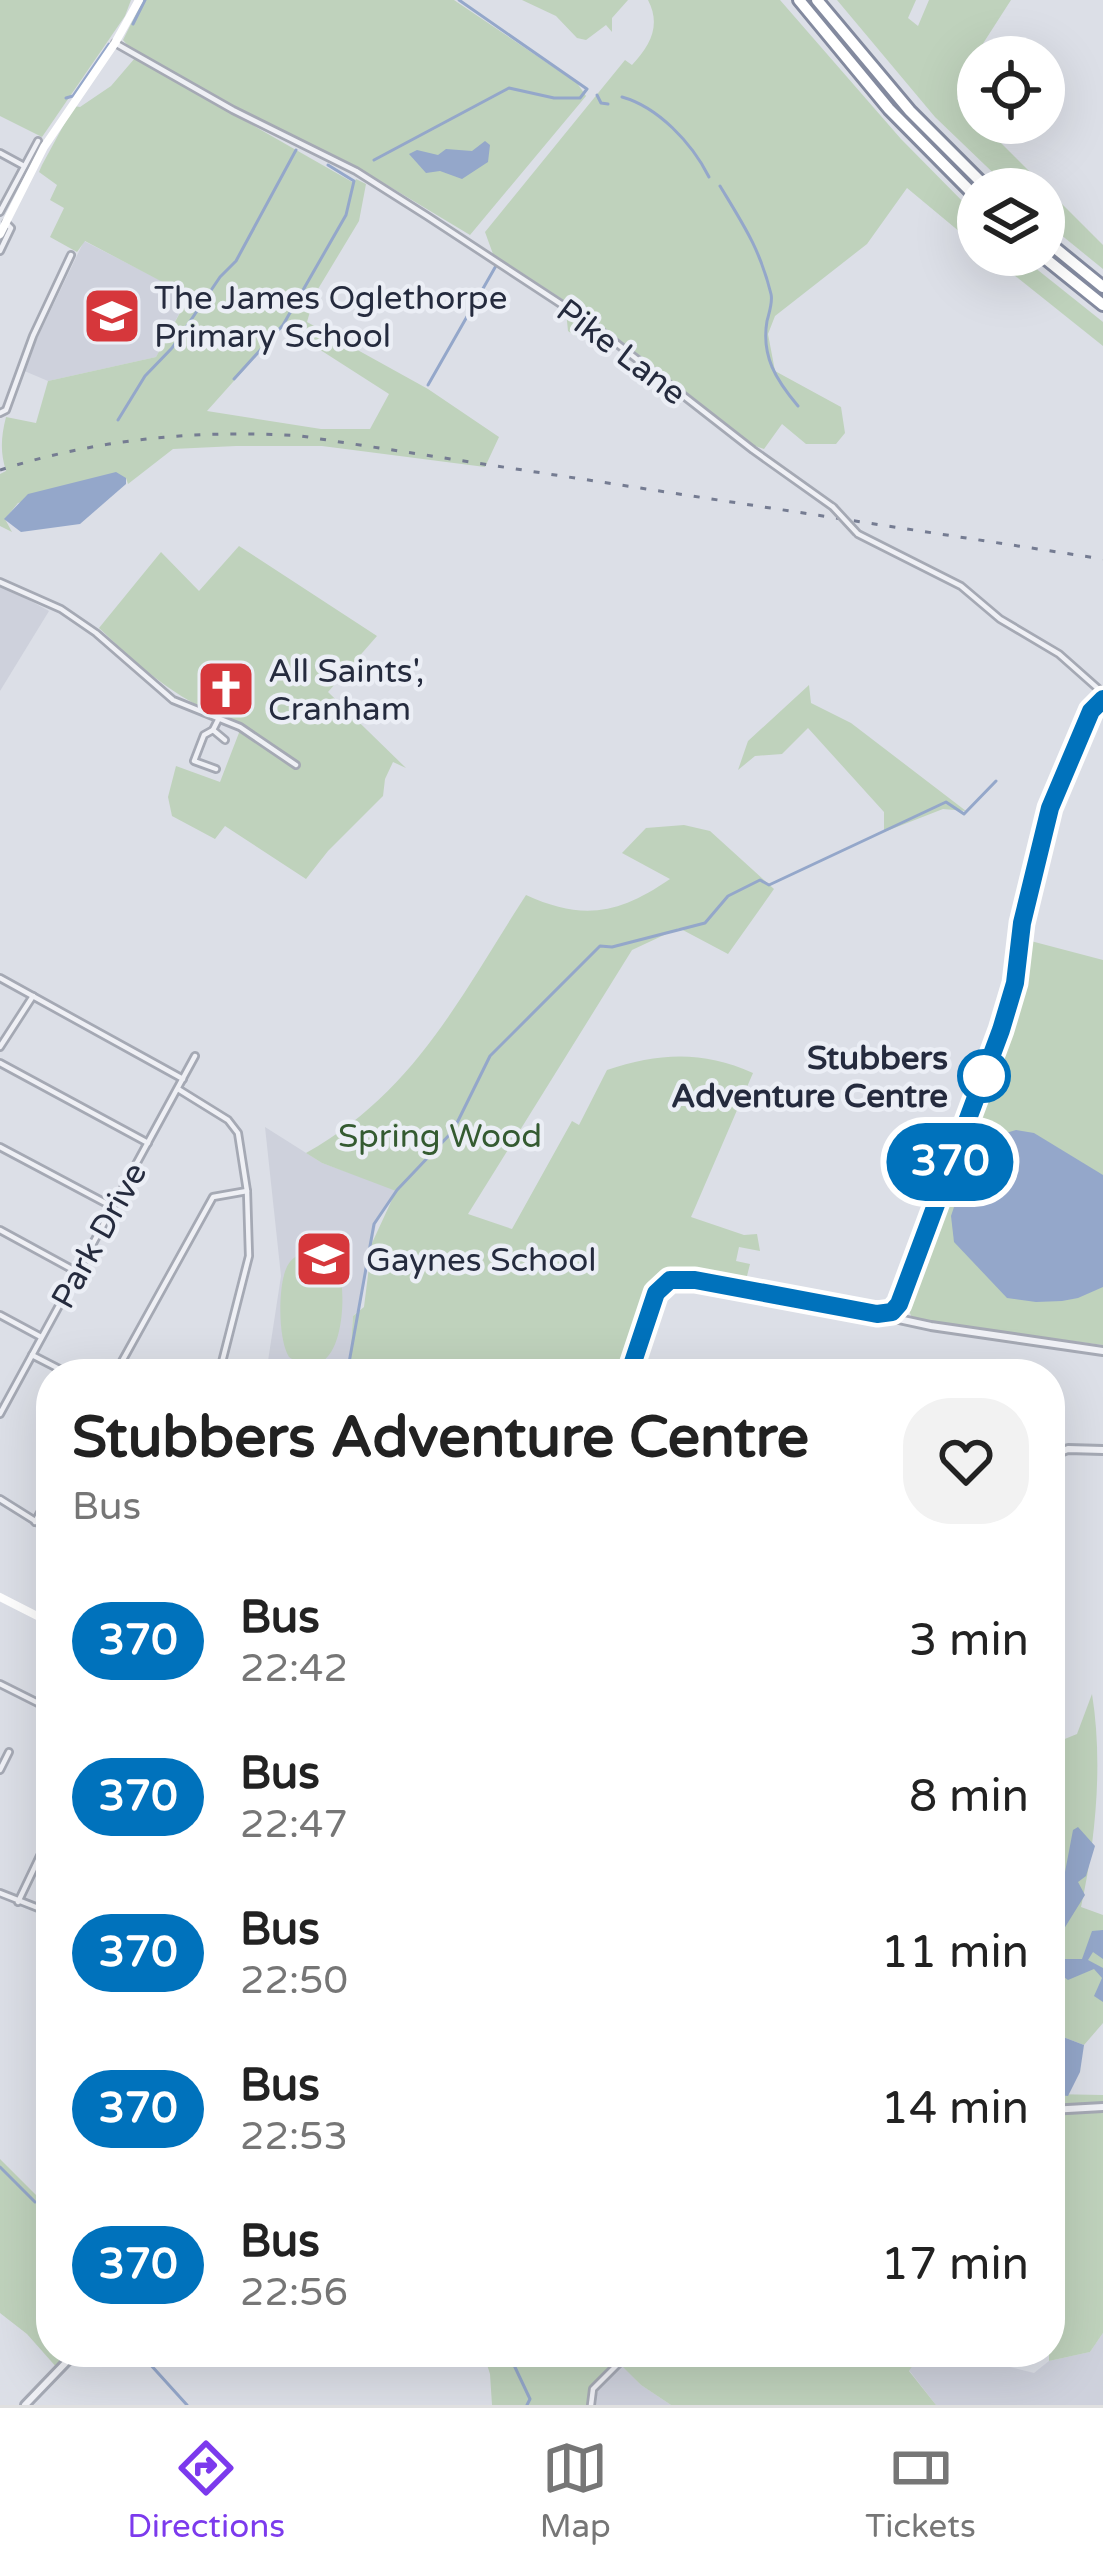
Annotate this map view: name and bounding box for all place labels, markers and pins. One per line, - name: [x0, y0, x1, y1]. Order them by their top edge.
- place label: The James Oglethorpe Primary School: [154, 279, 507, 356]
- school or university icon: The James Oglethorpe Primary School: [81, 285, 143, 347]
- place label: All Saints', Cranham: [268, 652, 424, 729]
- church icon: All Saints', Cranham: [195, 658, 257, 720]
- place label: Stubbers Adventure Centre: [671, 1039, 948, 1116]
- marker: Stubbers Adventure Centre: [959, 1051, 1009, 1101]
- school or university icon: Gaynes School: [293, 1228, 355, 1290]
- place label: Gaynes School: [366, 1241, 597, 1280]

